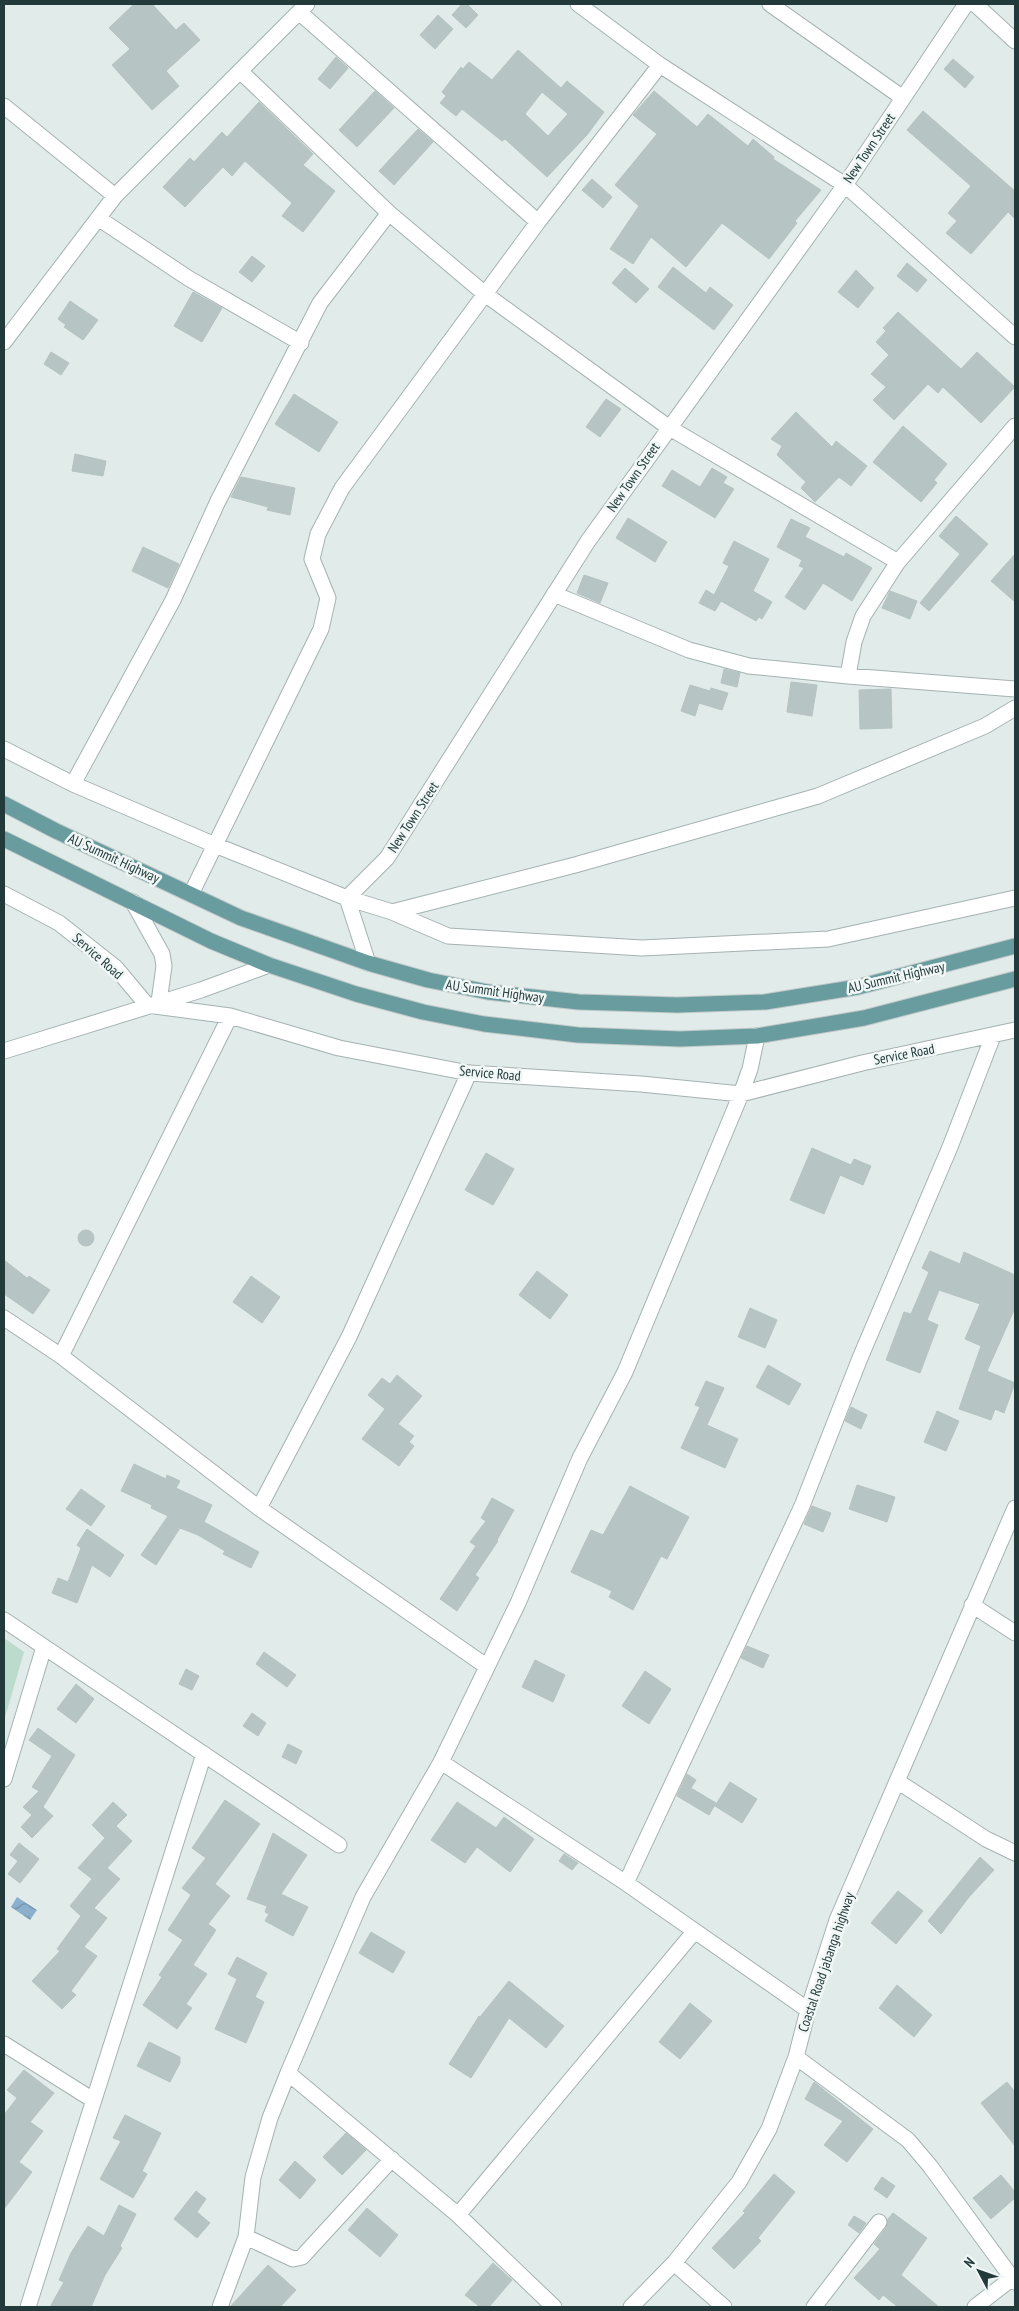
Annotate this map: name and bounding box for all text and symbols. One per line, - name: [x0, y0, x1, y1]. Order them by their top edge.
- street label: New Town Street: [839, 109, 899, 187]
- street label: New Town Street: [602, 439, 664, 515]
- street label: New Town Street: [383, 778, 443, 856]
- street label: AU Summit Highway: [65, 829, 163, 887]
- street label: Service Road: [69, 929, 127, 983]
- street label: AU Summit Highway: [846, 957, 947, 997]
- street label: AU Summit Highway: [445, 975, 546, 1007]
- street label: Service Road: [872, 1039, 936, 1069]
- street label: Service Road: [459, 1061, 521, 1085]
- street label: Coastal Road jabanga highway: [794, 1889, 859, 2034]
- north arrow: [954, 2246, 1004, 2296]
- text: N: [960, 2254, 978, 2271]

